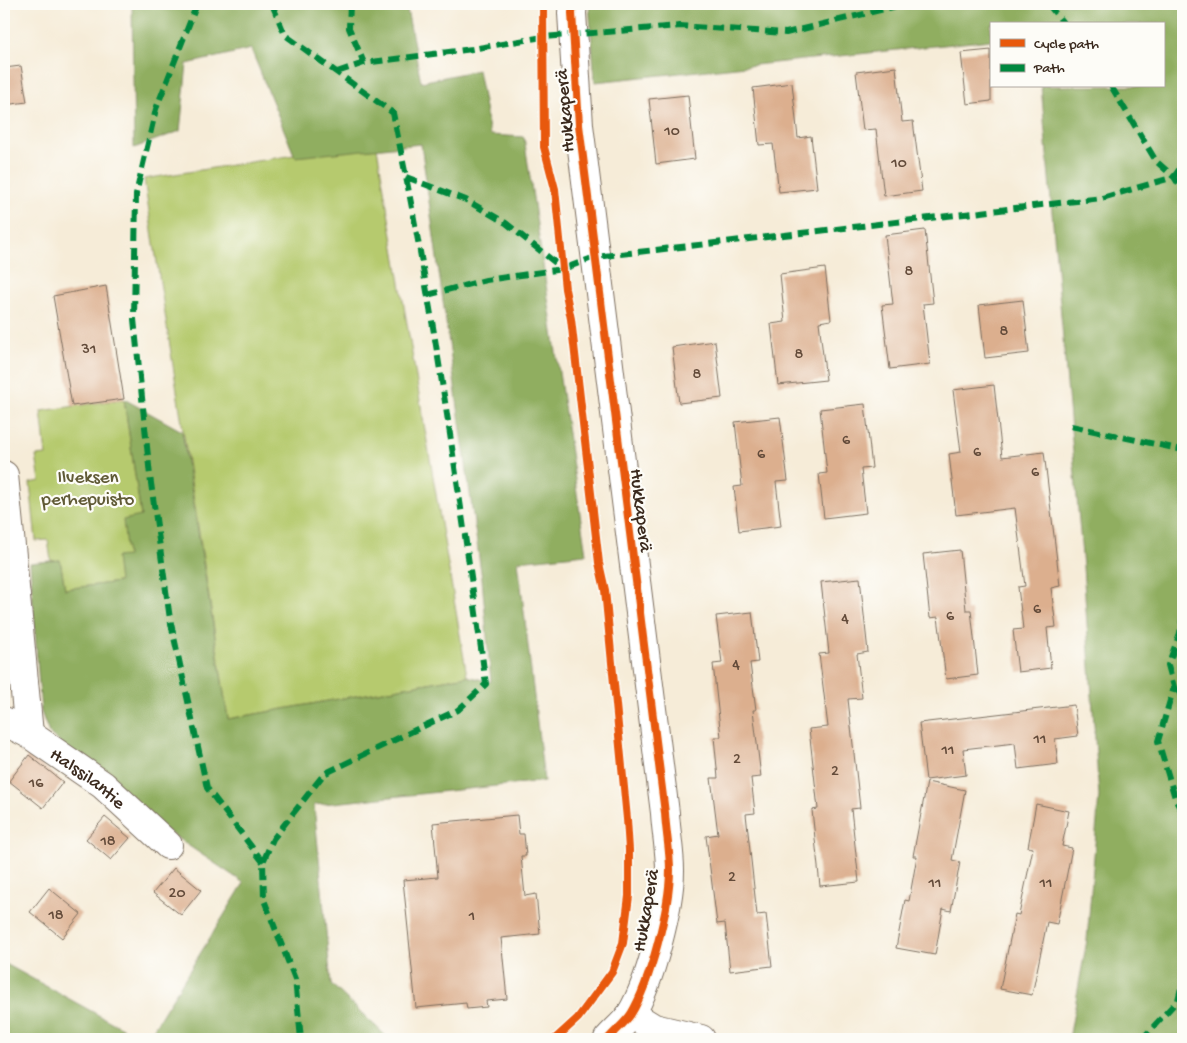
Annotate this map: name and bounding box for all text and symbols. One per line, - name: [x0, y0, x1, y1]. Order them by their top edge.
- legend: [990, 22, 1164, 88]
- text: Cycle path: [1034, 36, 1099, 54]
- text: Path: [1033, 60, 1065, 78]
- street label: Hukkaperä: [551, 67, 582, 153]
- house number: 10: [663, 123, 680, 142]
- house number: 10: [890, 155, 907, 174]
- house number: 8: [905, 263, 914, 282]
- house number: 8: [1000, 323, 1009, 342]
- house number: 31: [81, 341, 96, 360]
- house number: 8: [795, 346, 804, 365]
- house number: 8: [693, 366, 702, 385]
- house number: 6: [842, 432, 851, 451]
- house number: 6: [973, 444, 982, 463]
- house number: 6: [757, 446, 766, 465]
- house number: 6: [1031, 464, 1040, 483]
- park label: Ilveksen perhepuisto: [41, 467, 135, 512]
- street label: Hukkaperä: [623, 467, 656, 555]
- house number: 6: [1033, 601, 1042, 620]
- house number: 6: [946, 608, 955, 627]
- house number: 4: [841, 611, 849, 630]
- house number: 4: [732, 657, 740, 676]
- house number: 11: [1033, 731, 1046, 750]
- house number: 11: [941, 742, 954, 761]
- street label: Halssilantie: [45, 744, 130, 816]
- house number: 2: [733, 751, 741, 770]
- house number: 2: [831, 763, 839, 782]
- house number: 16: [28, 775, 44, 794]
- house number: 18: [99, 833, 116, 852]
- street label: Hukkaperä: [629, 866, 666, 954]
- house number: 2: [728, 869, 736, 888]
- house number: 11: [928, 875, 941, 894]
- house number: 11: [1039, 875, 1052, 894]
- house number: 20: [169, 885, 185, 904]
- house number: 18: [47, 907, 64, 926]
- house number: 1: [468, 908, 475, 927]

